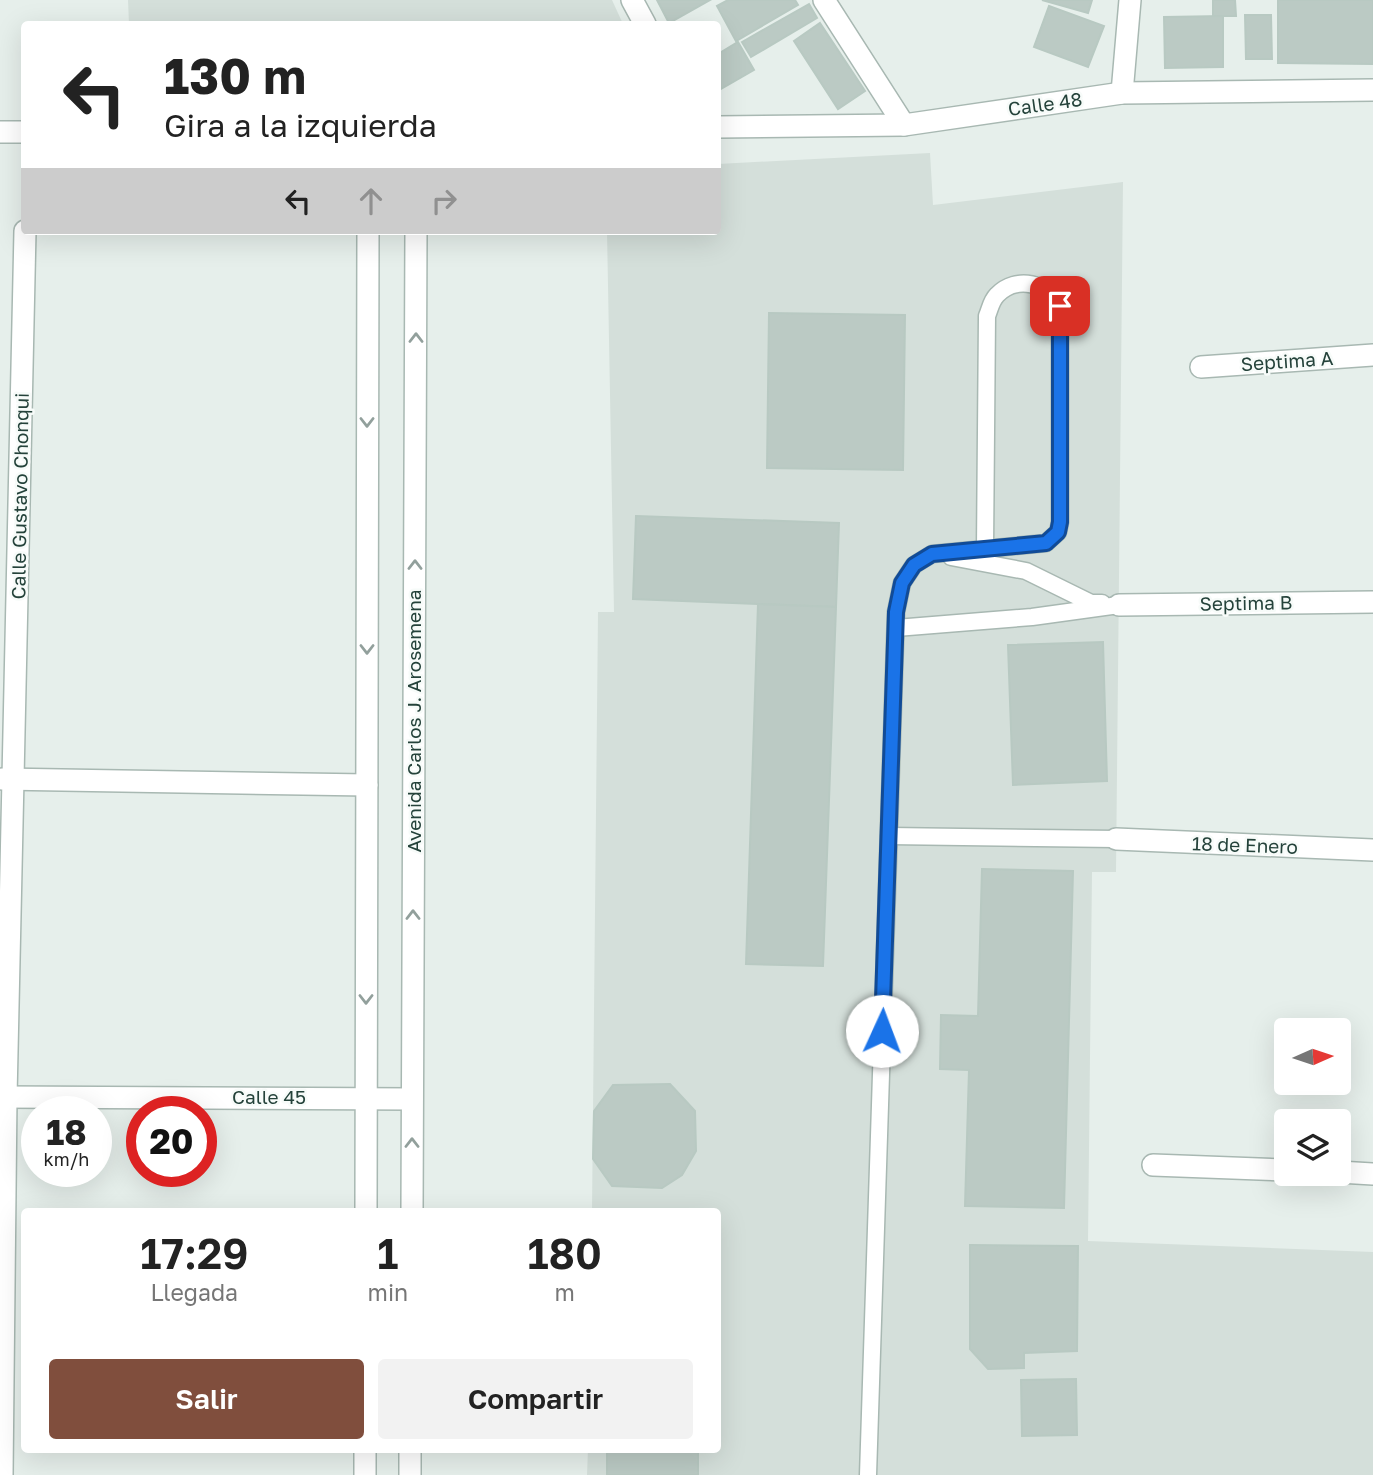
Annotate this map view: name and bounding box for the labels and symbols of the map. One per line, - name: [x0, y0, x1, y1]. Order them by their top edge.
- street label: Calle 48: [1006, 87, 1083, 120]
- pin: [1030, 276, 1090, 336]
- one-way arrow: [408, 332, 424, 343]
- street label: Septima A: [1240, 346, 1334, 375]
- street label: Calle Gustavo Chonqui: [6, 392, 33, 600]
- one-way arrow: [359, 417, 375, 427]
- one-way arrow: [407, 560, 423, 570]
- street label: Avenida Carlos J. Arosemena: [402, 589, 425, 853]
- street label: Septima B: [1200, 590, 1292, 615]
- one-way arrow: [359, 644, 375, 655]
- street label: 18 de Enero: [1192, 831, 1298, 858]
- one-way arrow: [405, 910, 421, 920]
- one-way arrow: [358, 994, 374, 1005]
- position arrow: [845, 994, 919, 1068]
- north arrow: [1274, 1018, 1351, 1096]
- street label: Calle 45: [232, 1085, 306, 1108]
- speed limit sign: 20: [126, 1096, 217, 1187]
- one-way arrow: [404, 1137, 420, 1148]

